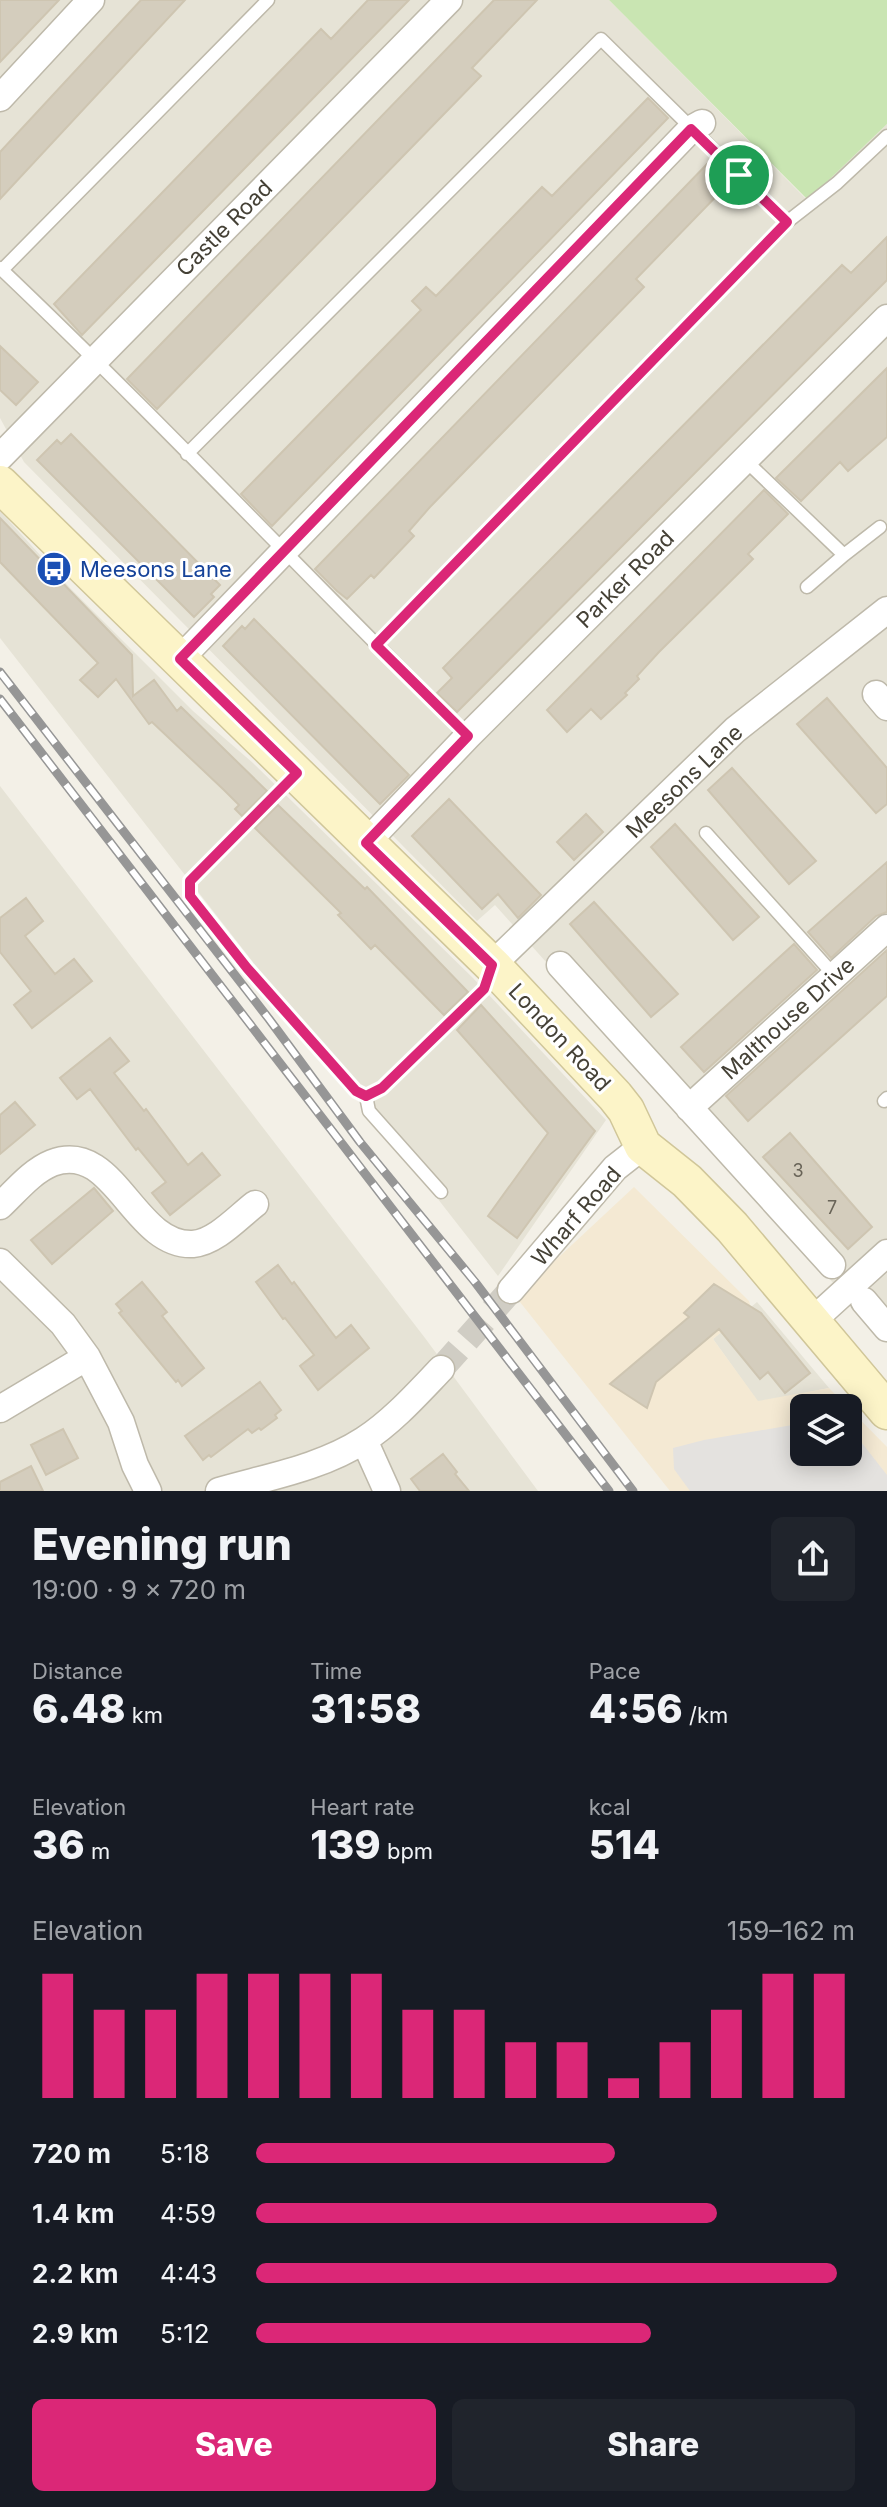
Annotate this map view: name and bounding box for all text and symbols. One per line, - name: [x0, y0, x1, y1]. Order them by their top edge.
- pin: [705, 141, 773, 209]
- icon: arrive: [717, 153, 761, 197]
- street label: Castle Road: [171, 175, 277, 281]
- street label: Parker Road: [571, 525, 679, 633]
- bus stop icon: Meesons Lane: [35, 550, 73, 588]
- place label: Meesons Lane: [80, 556, 232, 582]
- street label: Meesons Lane: [620, 719, 748, 843]
- street label: Malthouse Drive: [716, 952, 860, 1084]
- street label: London Road: [504, 978, 616, 1096]
- house number: 3: [792, 1160, 804, 1181]
- street label: Wharf Road: [526, 1161, 626, 1271]
- house number: 7: [827, 1197, 837, 1218]
- map controls: [790, 1394, 862, 1466]
- button: layers: [790, 1394, 862, 1466]
- text: Evening run: [32, 1517, 292, 1571]
- button: share: [771, 1517, 855, 1601]
- text: 19:00 · 9 × 720 m: [32, 1574, 246, 1605]
- text: Distance: [32, 1658, 123, 1684]
- text: Time: [310, 1658, 362, 1684]
- text: Pace: [589, 1658, 640, 1684]
- text: 6.48: [32, 1684, 126, 1733]
- text: 31:58: [310, 1684, 421, 1733]
- text: 4:56: [589, 1684, 683, 1733]
- text: km: [126, 1702, 163, 1728]
- text: /km: [683, 1702, 728, 1728]
- text: Elevation: [32, 1794, 126, 1820]
- text: Heart rate: [310, 1794, 415, 1820]
- text: kcal: [589, 1794, 631, 1820]
- text: 36: [32, 1820, 85, 1869]
- text: 139: [310, 1820, 381, 1869]
- text: 514: [589, 1820, 660, 1869]
- text: m: [85, 1838, 110, 1864]
- text: bpm: [381, 1838, 433, 1864]
- text: Elevation: [32, 1915, 143, 1946]
- text: 159–162 m: [727, 1915, 855, 1946]
- text: 720 m: [32, 2138, 111, 2169]
- text: 5:18: [160, 2138, 210, 2169]
- text: 1.4 km: [32, 2198, 114, 2229]
- text: 4:59: [160, 2198, 216, 2229]
- text: 2.2 km: [32, 2258, 118, 2289]
- text: 4:43: [160, 2258, 217, 2289]
- text: 2.9 km: [32, 2318, 119, 2349]
- text: 5:12: [160, 2318, 210, 2349]
- button: Save: [32, 2399, 436, 2491]
- button: Share: [452, 2399, 855, 2491]

